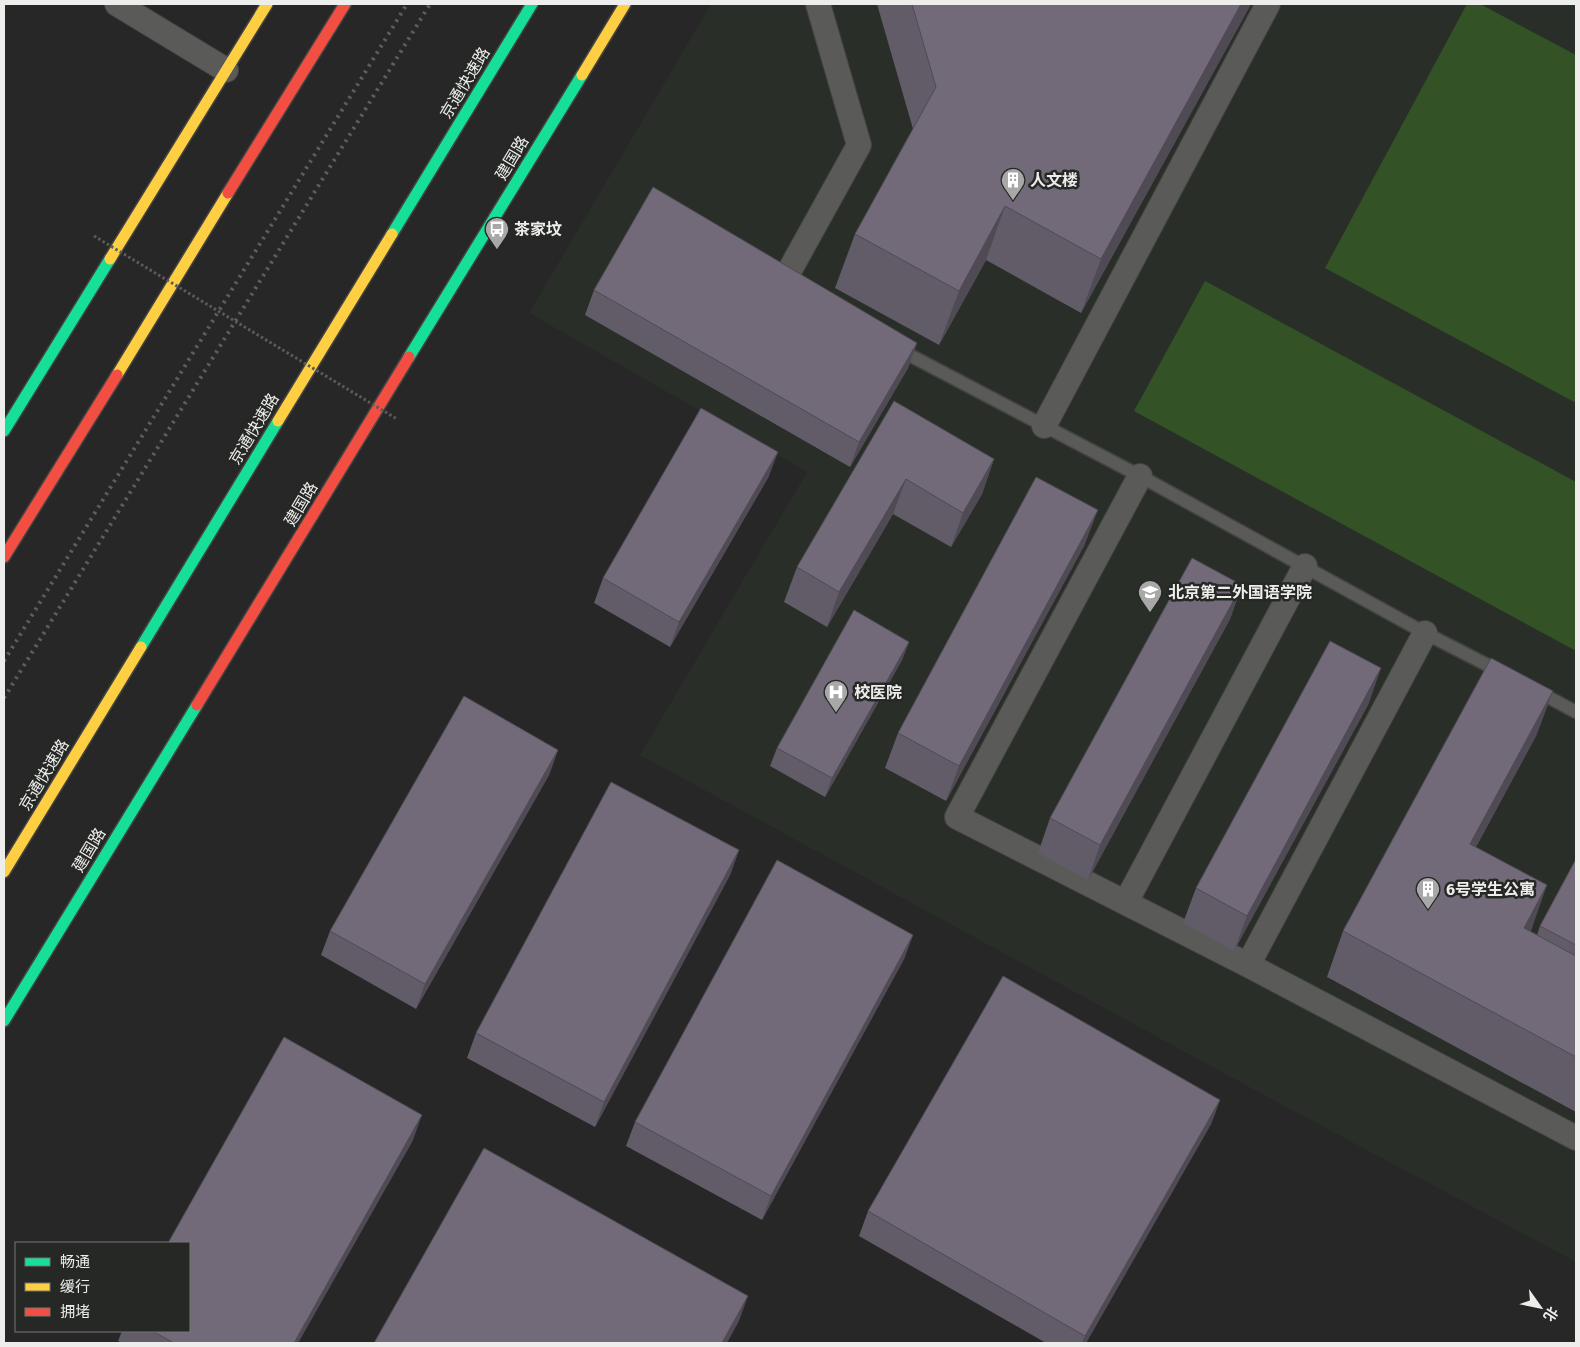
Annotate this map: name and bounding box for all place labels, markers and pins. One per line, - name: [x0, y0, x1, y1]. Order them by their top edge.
- building icon: 人文楼: [1000, 167, 1026, 201]
- place label: 人文楼: [1030, 171, 1078, 190]
- bus stop icon: 茶家坟: [484, 216, 510, 250]
- place label: 茶家坟: [514, 220, 562, 239]
- school or university icon: 北京第二外国语学院: [1137, 579, 1163, 613]
- place label: 北京第二外国语学院: [1168, 583, 1312, 602]
- hospital icon: 校医院: [823, 679, 849, 713]
- place label: 校医院: [854, 683, 902, 702]
- building icon: 6号学生公寓: [1415, 876, 1441, 910]
- place label: 6号学生公寓: [1446, 880, 1535, 899]

